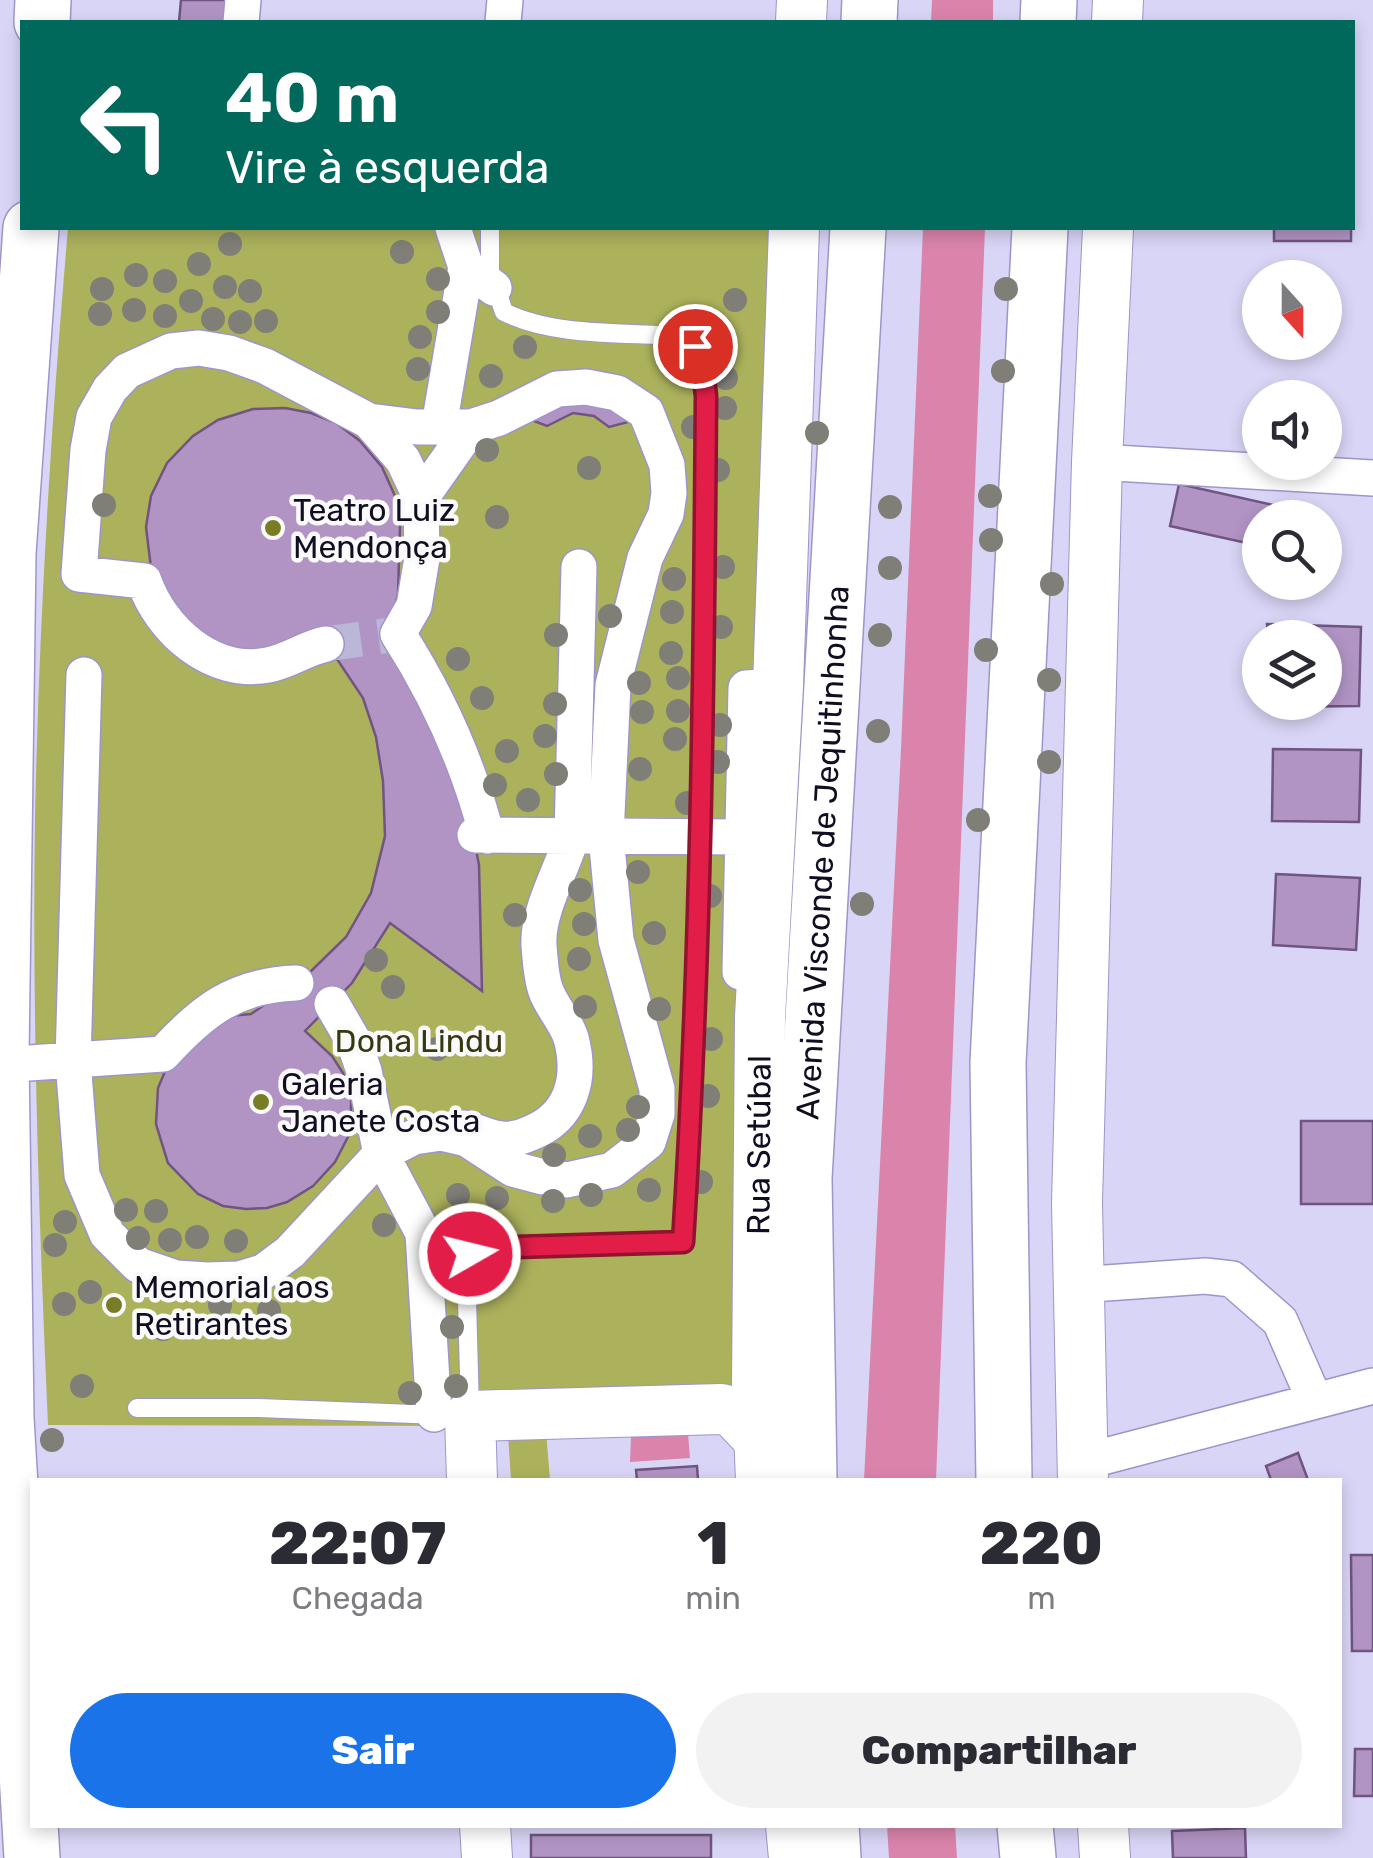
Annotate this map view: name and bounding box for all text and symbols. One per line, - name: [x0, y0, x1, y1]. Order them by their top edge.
- text: 40 m: [225, 57, 399, 140]
- icon: left: [60, 60, 190, 190]
- text: Vire à esquerda: [225, 141, 549, 194]
- north arrow: [1242, 260, 1342, 360]
- map controls: [1242, 260, 1342, 720]
- pin: [653, 304, 738, 389]
- icon: arrive: [668, 319, 723, 374]
- button: sound: [1242, 380, 1342, 480]
- place label: Teatro Luiz Mendonça: [293, 491, 455, 566]
- button: search: [1242, 500, 1342, 600]
- marker: Teatro Luiz Mendonça: [262, 517, 284, 539]
- street label: Avenida Visconde de Jequitinhonha: [788, 585, 857, 1121]
- button: layers: [1242, 620, 1342, 720]
- park label: Dona Lindu: [335, 1022, 503, 1060]
- street label: Rua Setúbal: [739, 1055, 779, 1235]
- place label: Galeria Janete Costa: [281, 1065, 480, 1140]
- marker: Galeria Janete Costa: [250, 1091, 272, 1113]
- position arrow: [418, 1202, 522, 1306]
- place label: Memorial aos Retirantes: [134, 1268, 330, 1343]
- marker: Memorial aos Retirantes: [103, 1294, 125, 1316]
- text: 22:07: [269, 1508, 446, 1579]
- text: 1: [697, 1508, 729, 1579]
- text: 220: [980, 1508, 1103, 1579]
- text: Chegada: [292, 1579, 424, 1617]
- text: min: [685, 1579, 741, 1617]
- text: m: [1027, 1579, 1056, 1617]
- button: Sair: [70, 1693, 676, 1808]
- button: Compartilhar: [696, 1693, 1302, 1808]

